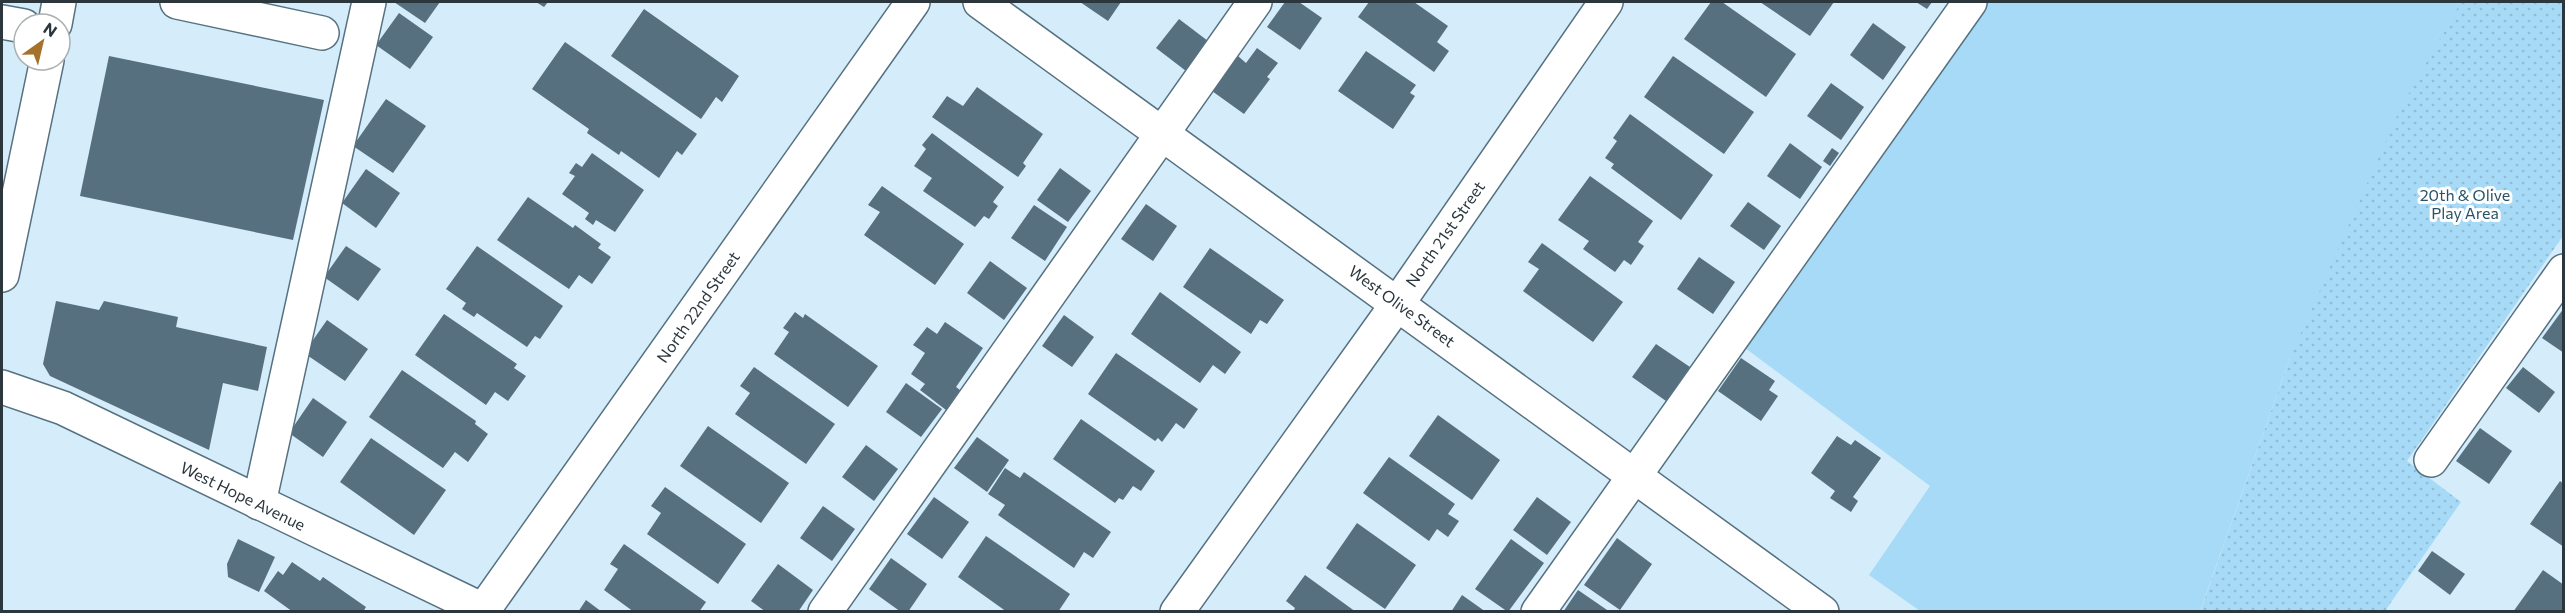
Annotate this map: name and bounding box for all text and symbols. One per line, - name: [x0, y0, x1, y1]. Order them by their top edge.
- north arrow: [12, 12, 72, 72]
- text: N: [40, 18, 61, 40]
- street label: North 21st Street: [1401, 177, 1488, 290]
- park label: 20th & Olive Play Area: [2420, 185, 2510, 222]
- street label: North 22nd Street: [652, 247, 743, 366]
- street label: West Olive Street: [1346, 261, 1459, 351]
- street label: West Hope Avenue: [178, 457, 309, 534]

